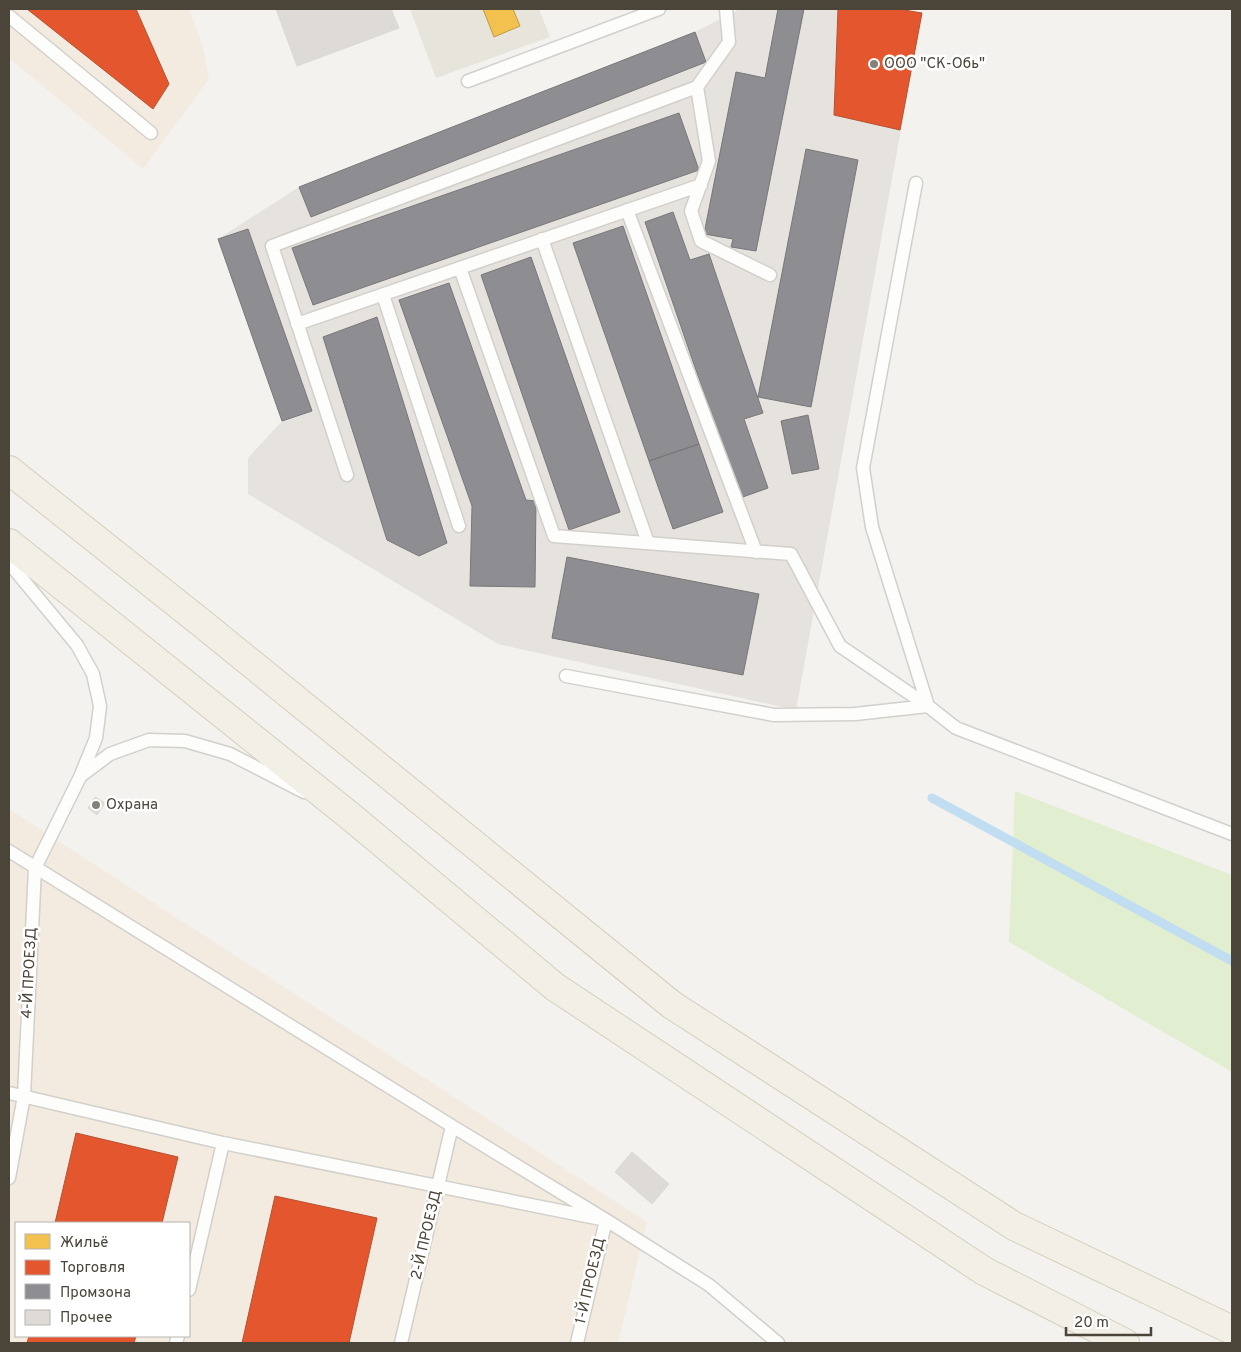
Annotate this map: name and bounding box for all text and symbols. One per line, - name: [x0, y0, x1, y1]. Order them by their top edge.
- place label: ООО "СК-Обь": [884, 55, 985, 74]
- marker: ООО "СК-Обь": [868, 58, 880, 70]
- place label: Охрана: [106, 796, 158, 815]
- marker: Охрана: [90, 799, 102, 811]
- street label: 4-Й ПРОЕЗД: [16, 927, 42, 1019]
- street label: 2-Й ПРОЕЗД: [406, 1188, 447, 1282]
- legend: [15, 1222, 190, 1337]
- text: Жильё: [60, 1234, 108, 1253]
- street label: 1-Й ПРОЕЗД: [570, 1235, 610, 1326]
- text: Торговля: [60, 1259, 125, 1278]
- text: Промзона: [60, 1284, 131, 1303]
- scale bar: [1066, 1304, 1151, 1336]
- text: Прочее: [60, 1309, 112, 1328]
- text: 20 m: [1074, 1314, 1109, 1333]

